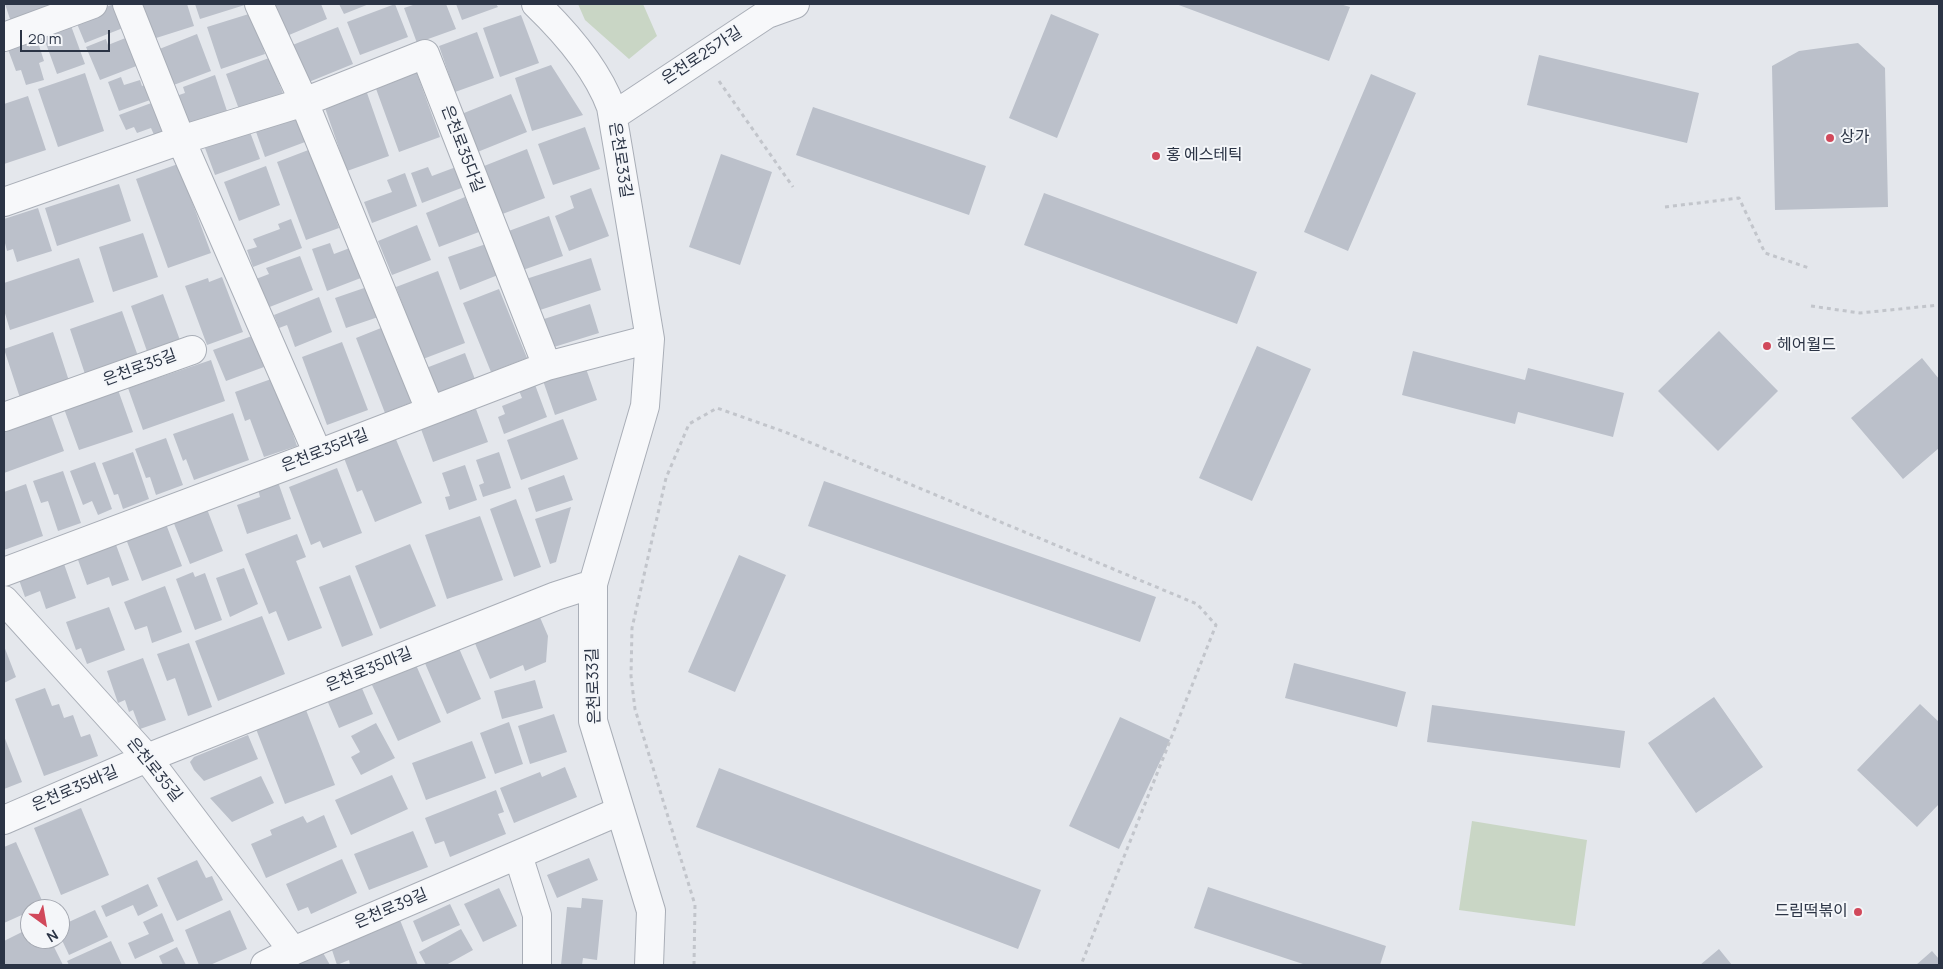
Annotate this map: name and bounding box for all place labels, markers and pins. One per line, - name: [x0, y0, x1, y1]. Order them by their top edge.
- place label: 상가: [1840, 128, 1869, 148]
- marker: 상가: [1824, 132, 1836, 144]
- place label: 홍 에스테틱: [1166, 146, 1243, 166]
- marker: 홍 에스테틱: [1150, 150, 1162, 162]
- place label: 헤어월드: [1777, 336, 1836, 356]
- marker: 헤어월드: [1761, 340, 1773, 352]
- place label: 드림떡볶이: [1774, 902, 1848, 922]
- marker: 드림떡볶이: [1852, 906, 1864, 918]

